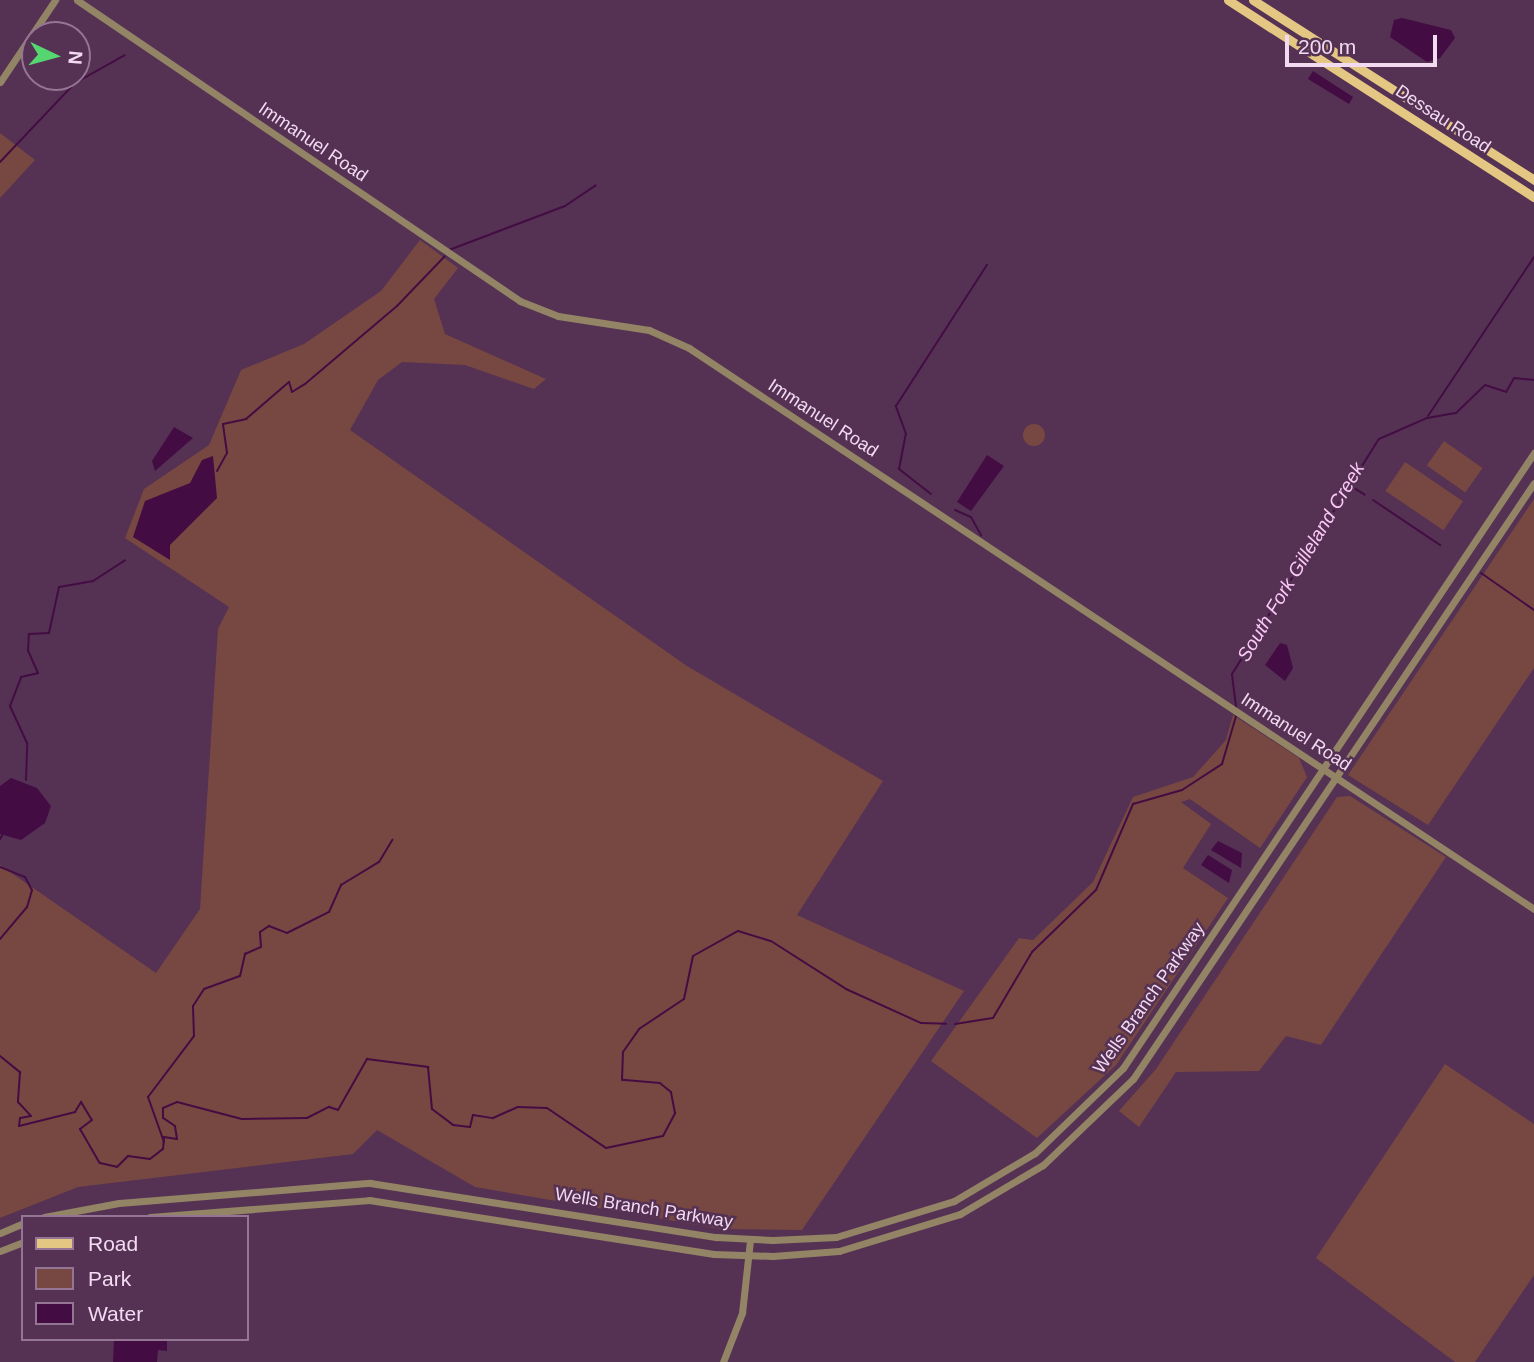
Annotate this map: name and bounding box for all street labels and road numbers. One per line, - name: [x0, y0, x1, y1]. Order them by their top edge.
- street label: Dessau Road: [1391, 80, 1495, 158]
- street label: Immanuel Road: [254, 98, 372, 186]
- street label: Immanuel Road: [764, 374, 882, 462]
- street label: Immanuel Road: [1237, 688, 1355, 776]
- street label: Wells Branch Parkway: [1089, 918, 1209, 1078]
- street label: Wells Branch Parkway: [554, 1183, 734, 1233]

